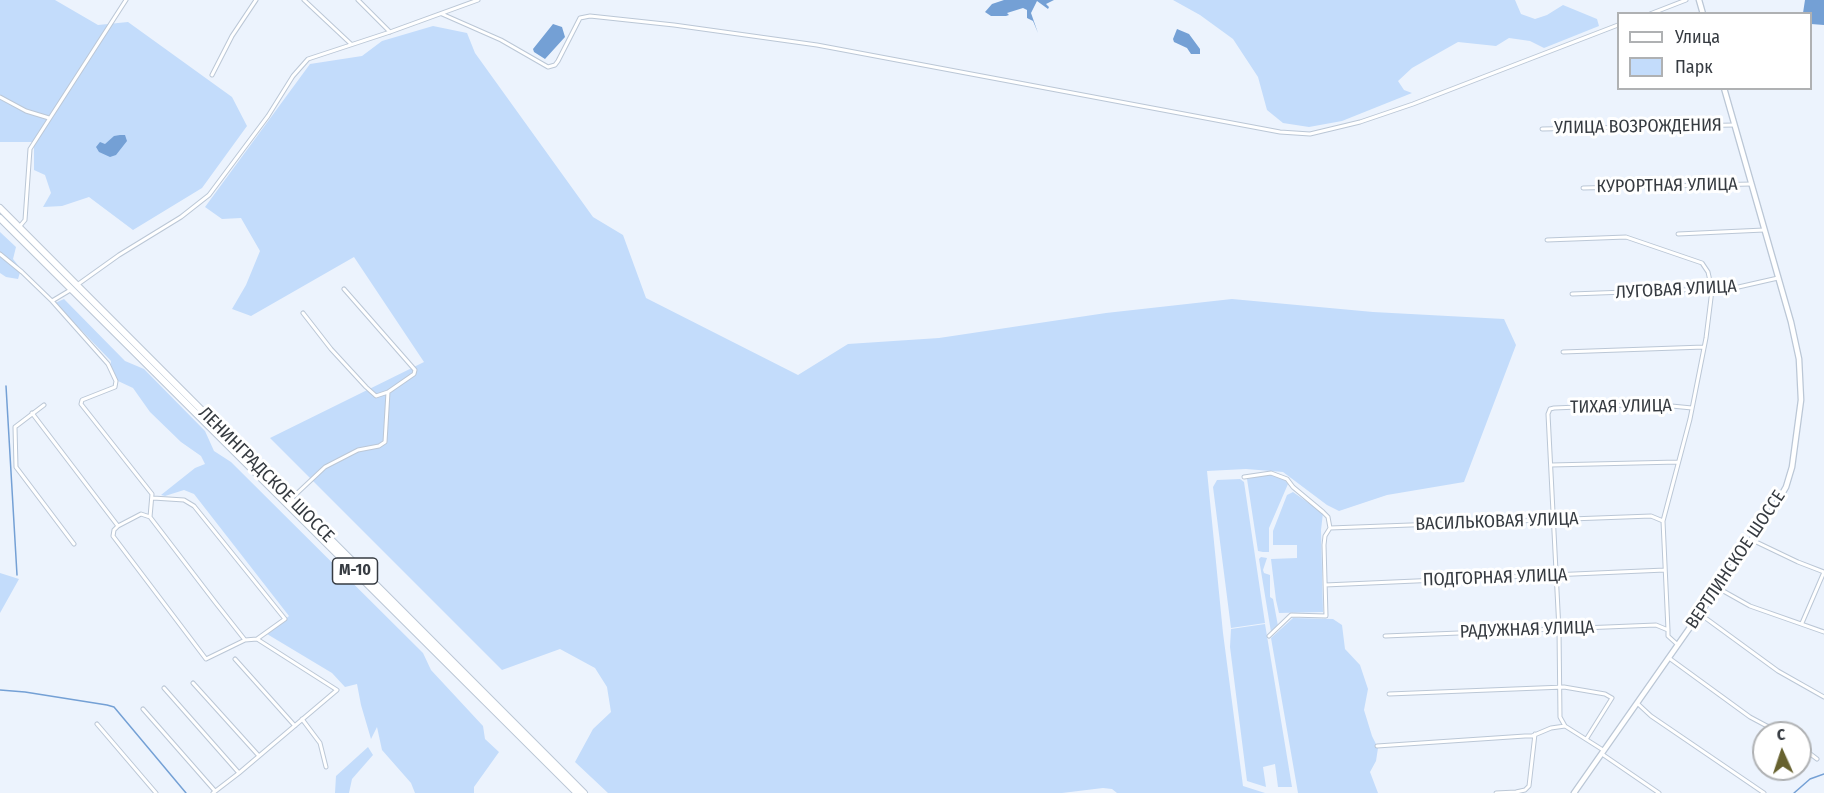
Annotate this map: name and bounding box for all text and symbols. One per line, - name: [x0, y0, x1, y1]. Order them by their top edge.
- legend: [1617, 12, 1812, 90]
- text: Улица: [1675, 26, 1720, 48]
- text: Парк: [1675, 56, 1713, 78]
- street label: УЛИЦА ВОЗРОЖДЕНИЯ: [1554, 115, 1722, 139]
- street label: КУРОРТНАЯ УЛИЦА: [1596, 174, 1738, 198]
- street label: ЛУГОВАЯ УЛИЦА: [1615, 276, 1737, 304]
- street label: ТИХАЯ УЛИЦА: [1570, 395, 1672, 419]
- street label: ЛЕНИНГРАДСКОЕ ШОССЕ: [194, 403, 338, 547]
- street label: ВЕРТЛИНСКОЕ ШОССЕ: [1682, 487, 1790, 633]
- street label: ВАСИЛЬКОВАЯ УЛИЦА: [1415, 508, 1579, 536]
- road number: М-10: [332, 558, 378, 584]
- street label: ПОДГОРНАЯ УЛИЦА: [1422, 565, 1568, 591]
- street label: РАДУЖНАЯ УЛИЦА: [1459, 617, 1595, 643]
- north arrow: [1752, 721, 1812, 781]
- text: С: [1776, 725, 1786, 744]

